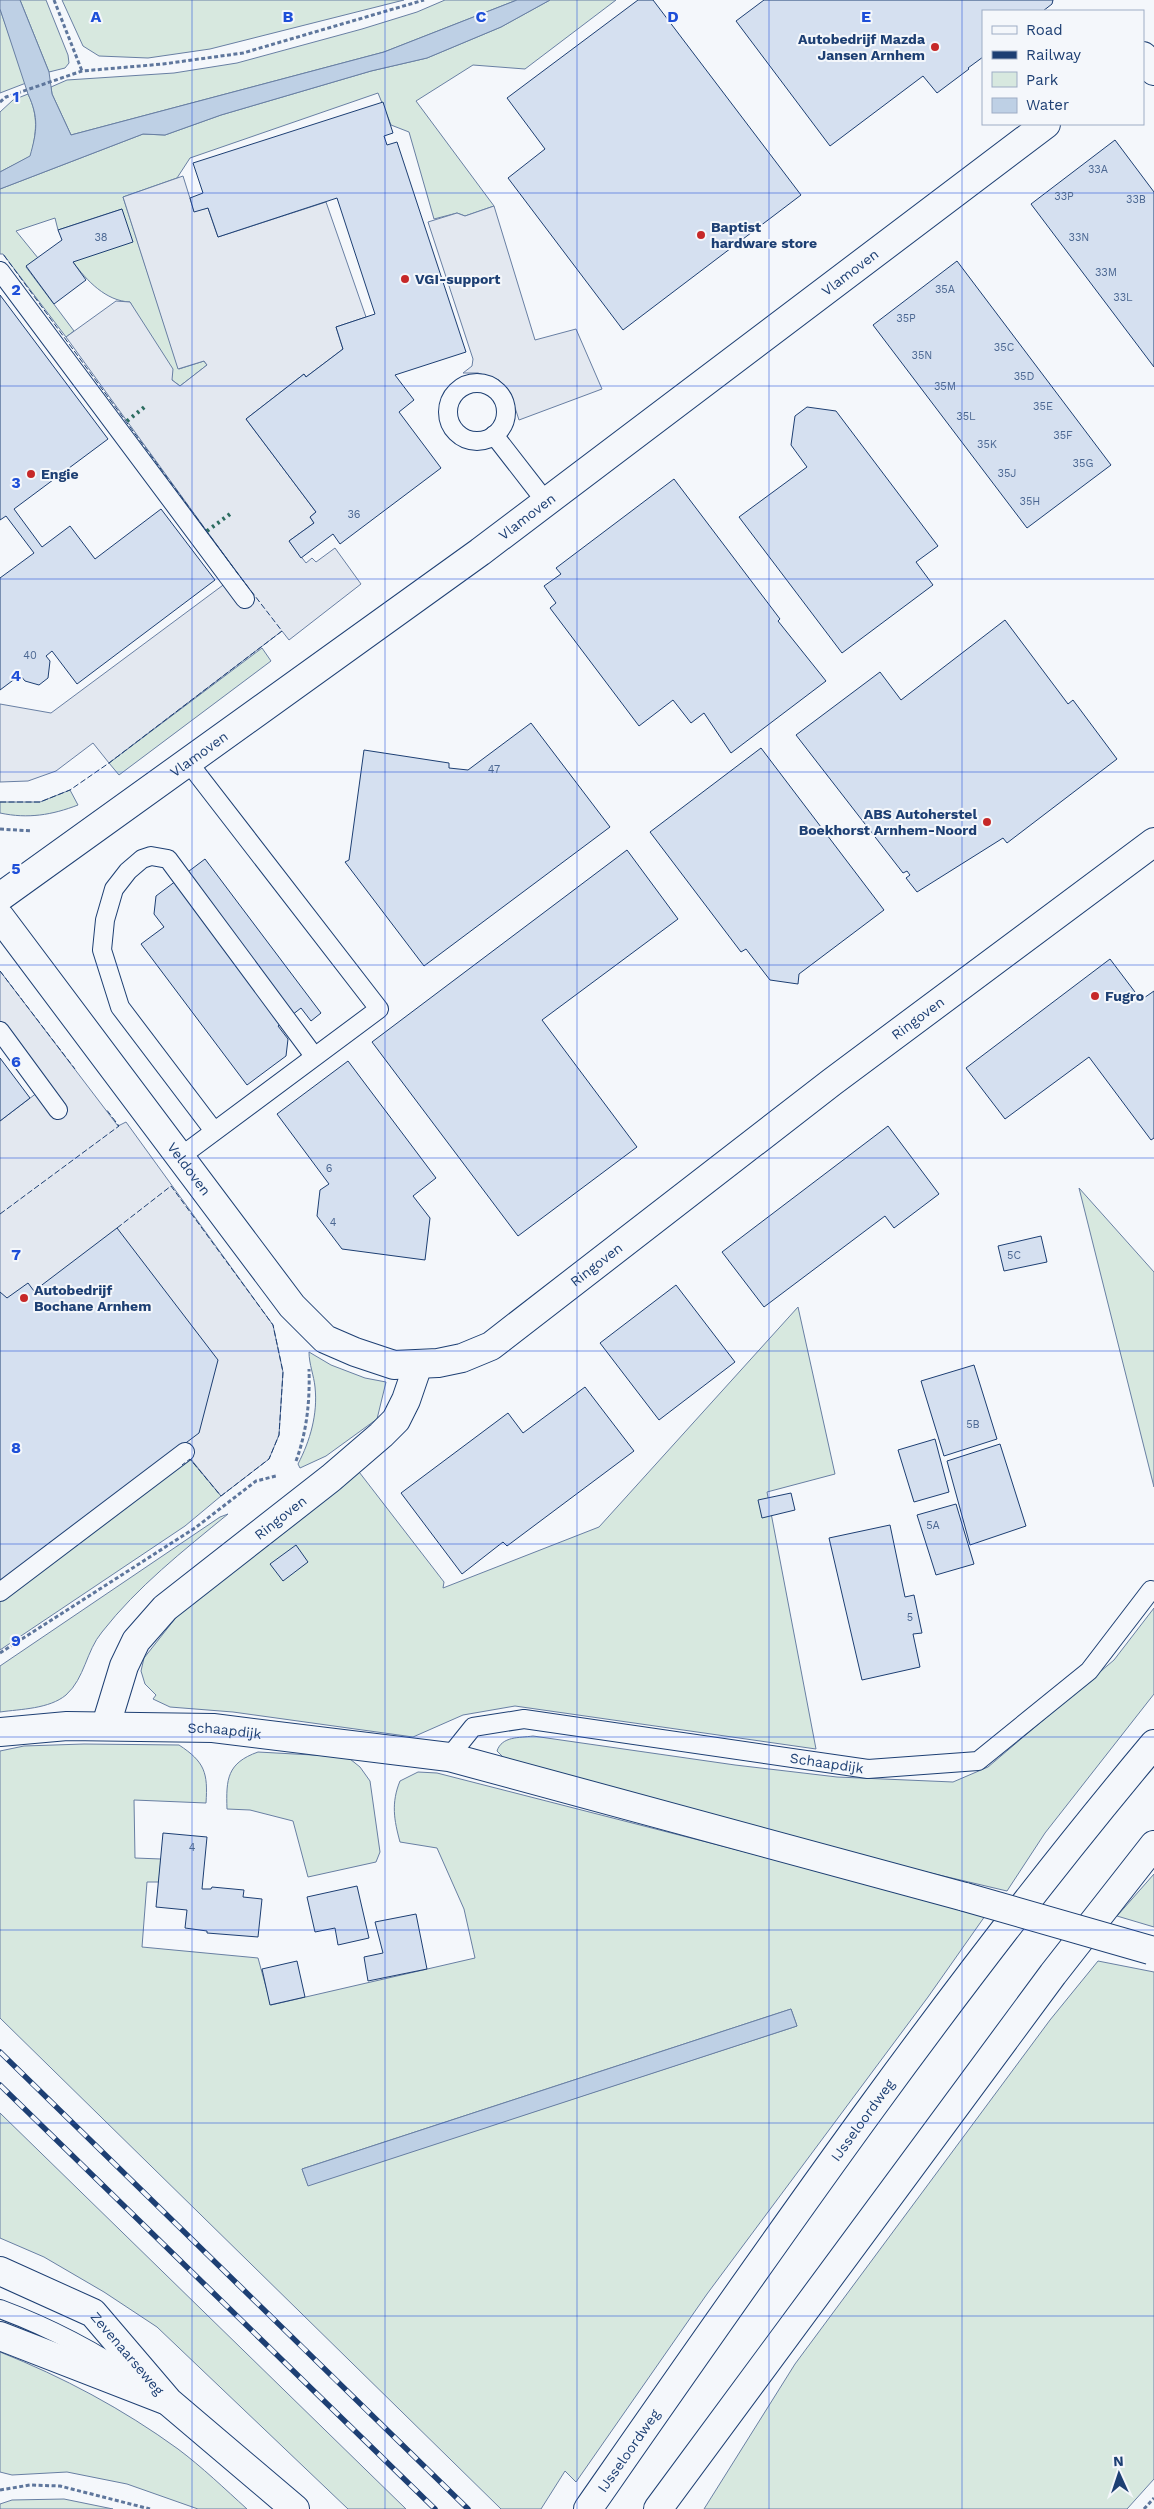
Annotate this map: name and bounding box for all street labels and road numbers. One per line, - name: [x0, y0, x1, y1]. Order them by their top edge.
- street label: Vlamoven: [818, 246, 882, 299]
- street label: Vlamoven: [495, 490, 559, 543]
- street label: Vlamoven: [167, 728, 231, 780]
- street label: Ringoven: [888, 993, 947, 1043]
- street label: Veldoven: [164, 1139, 214, 1199]
- street label: Ringoven: [567, 1239, 626, 1290]
- street label: Ringoven: [251, 1492, 310, 1543]
- street label: Schaapdijk: [187, 1720, 263, 1742]
- street label: Schaapdijk: [789, 1750, 865, 1776]
- street label: IJsseloordweg: [827, 2076, 898, 2164]
- street label: Zevenaarseweg: [88, 2309, 168, 2398]
- street label: IJsseloordweg: [594, 2406, 663, 2495]

